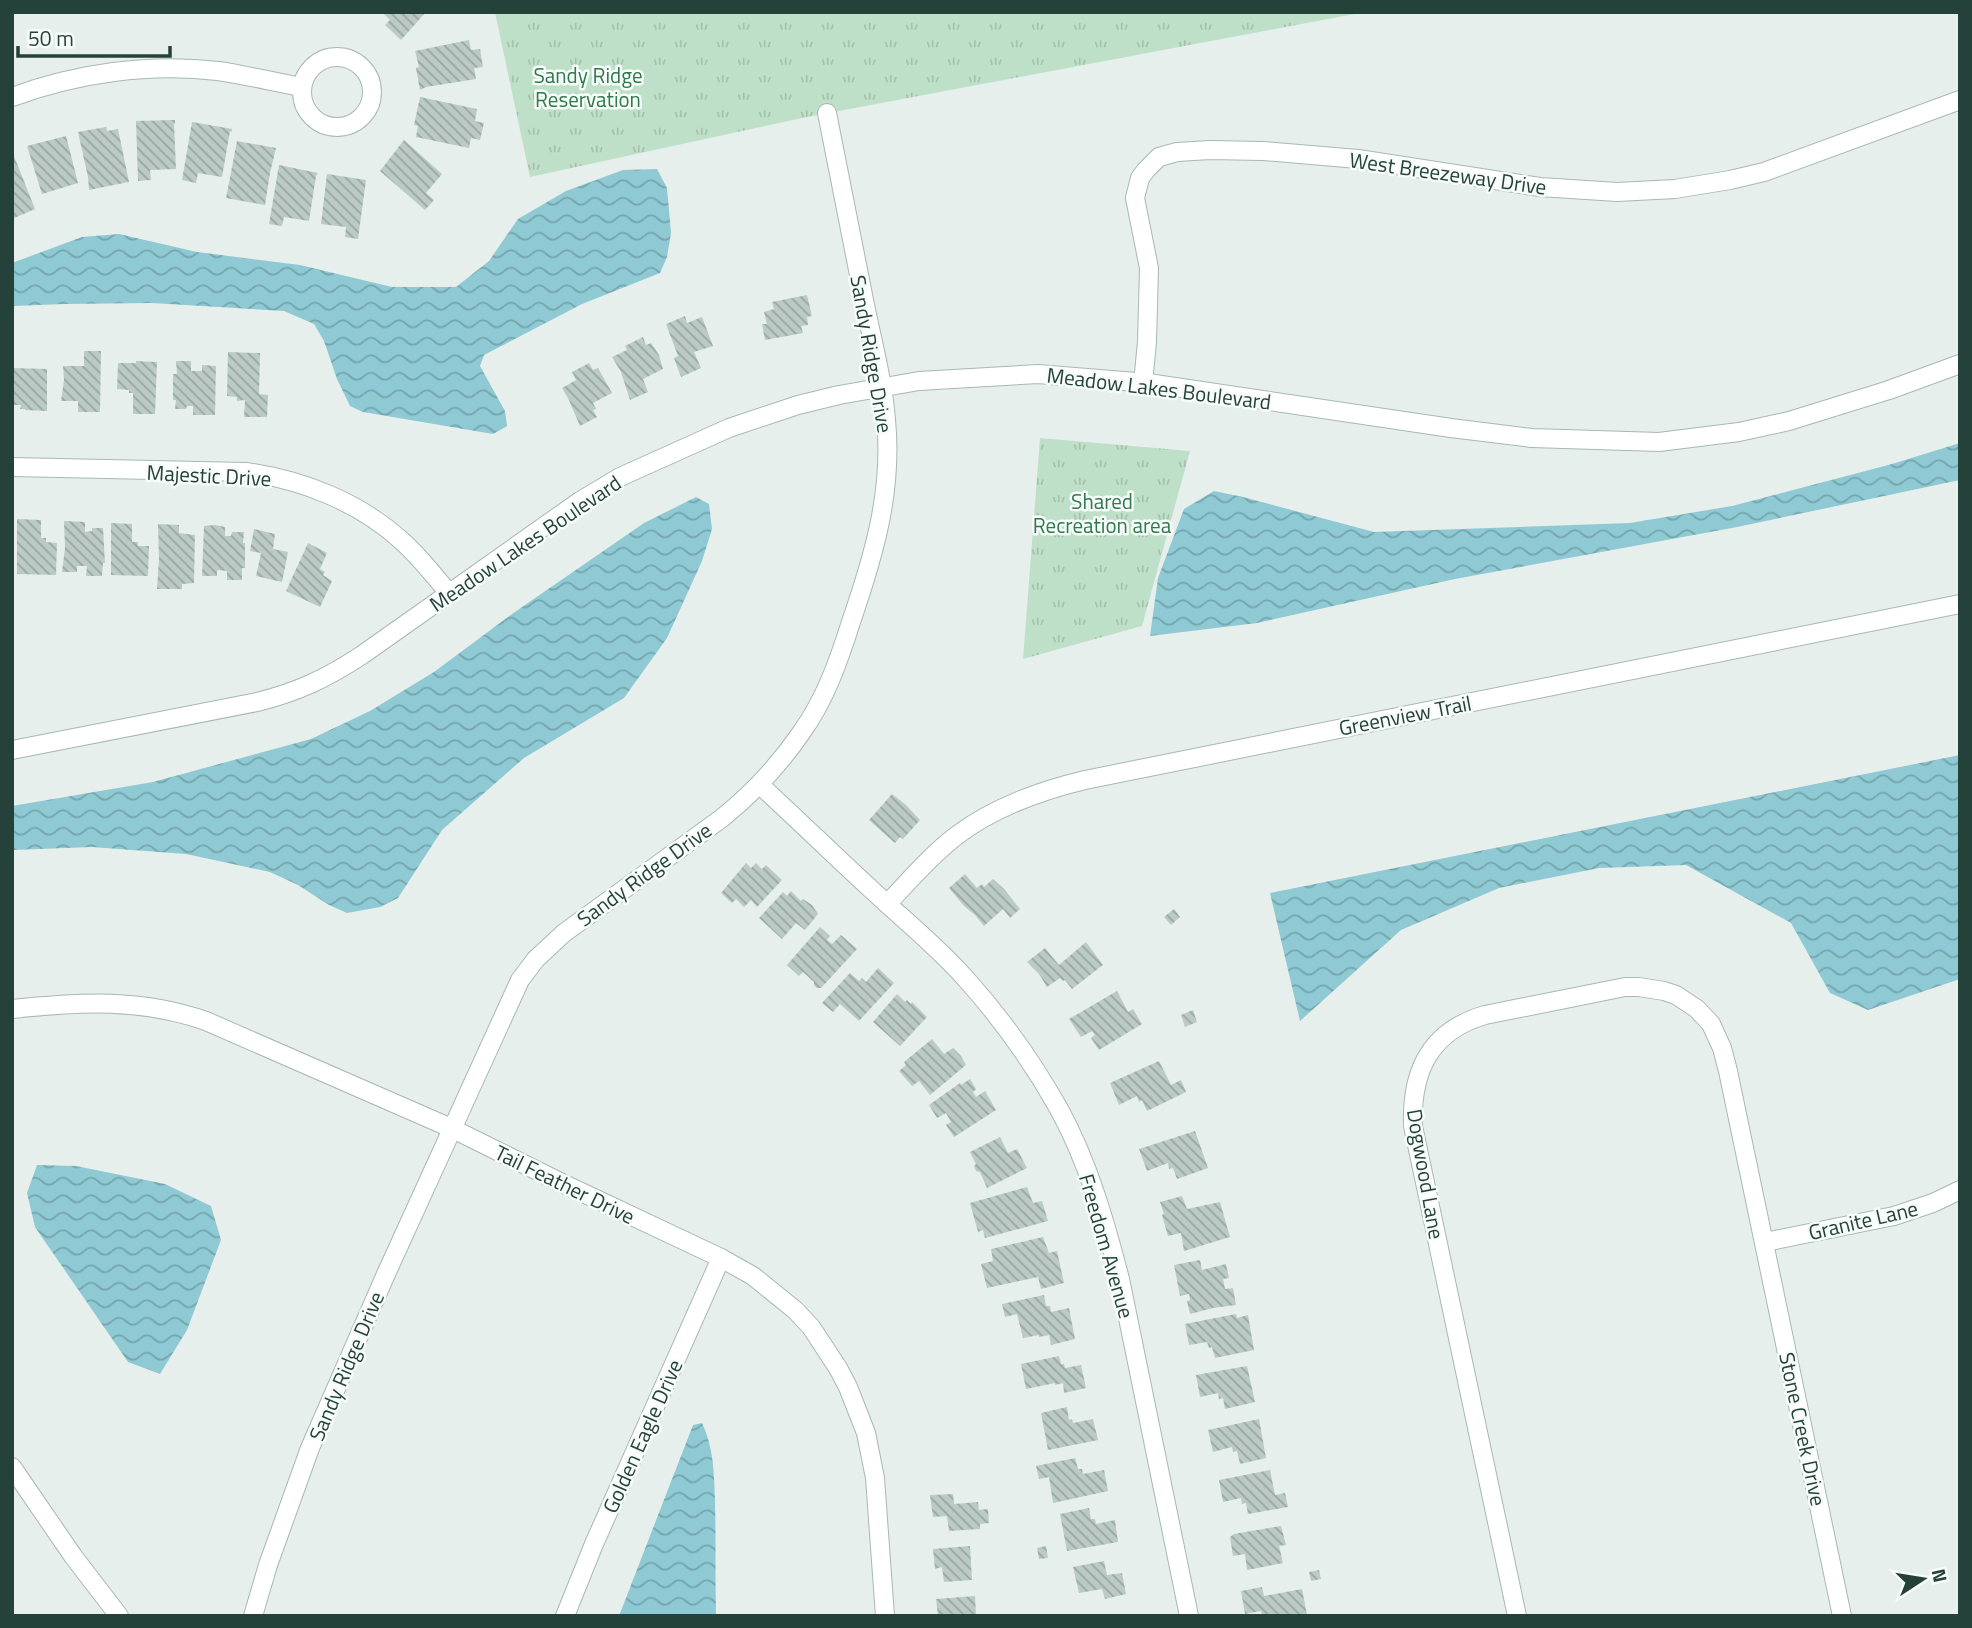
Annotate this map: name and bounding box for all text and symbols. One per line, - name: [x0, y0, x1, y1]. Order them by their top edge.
- scale bar: [18, 14, 170, 58]
- text: 50 m: [28, 22, 74, 54]
- park label: Sandy Ridge Reservation: [533, 59, 643, 115]
- street label: West Breezeway Drive: [1347, 143, 1549, 203]
- street label: Sandy Ridge Drive: [842, 273, 902, 435]
- street label: Meadow Lakes Boulevard: [1045, 358, 1273, 418]
- street label: Majestic Drive: [146, 456, 272, 494]
- street label: Meadow Lakes Boulevard: [422, 467, 628, 619]
- park label: Shared Recreation area: [1033, 485, 1172, 541]
- street label: Greenview Trail: [1336, 686, 1474, 744]
- street label: Sandy Ridge Drive: [570, 814, 718, 934]
- street label: Dogwood Lane: [1399, 1106, 1453, 1242]
- street label: Tail Feather Drive: [489, 1136, 641, 1232]
- street label: Freedom Avenue: [1071, 1170, 1143, 1322]
- street label: Granite Lane: [1805, 1192, 1921, 1248]
- street label: Sandy Ridge Drive: [300, 1286, 392, 1446]
- street label: Stone Creek Drive: [1771, 1349, 1835, 1509]
- street label: Golden Eagle Drive: [594, 1354, 690, 1518]
- north arrow: [1888, 1544, 1958, 1614]
- text: N: [1925, 1566, 1956, 1585]

